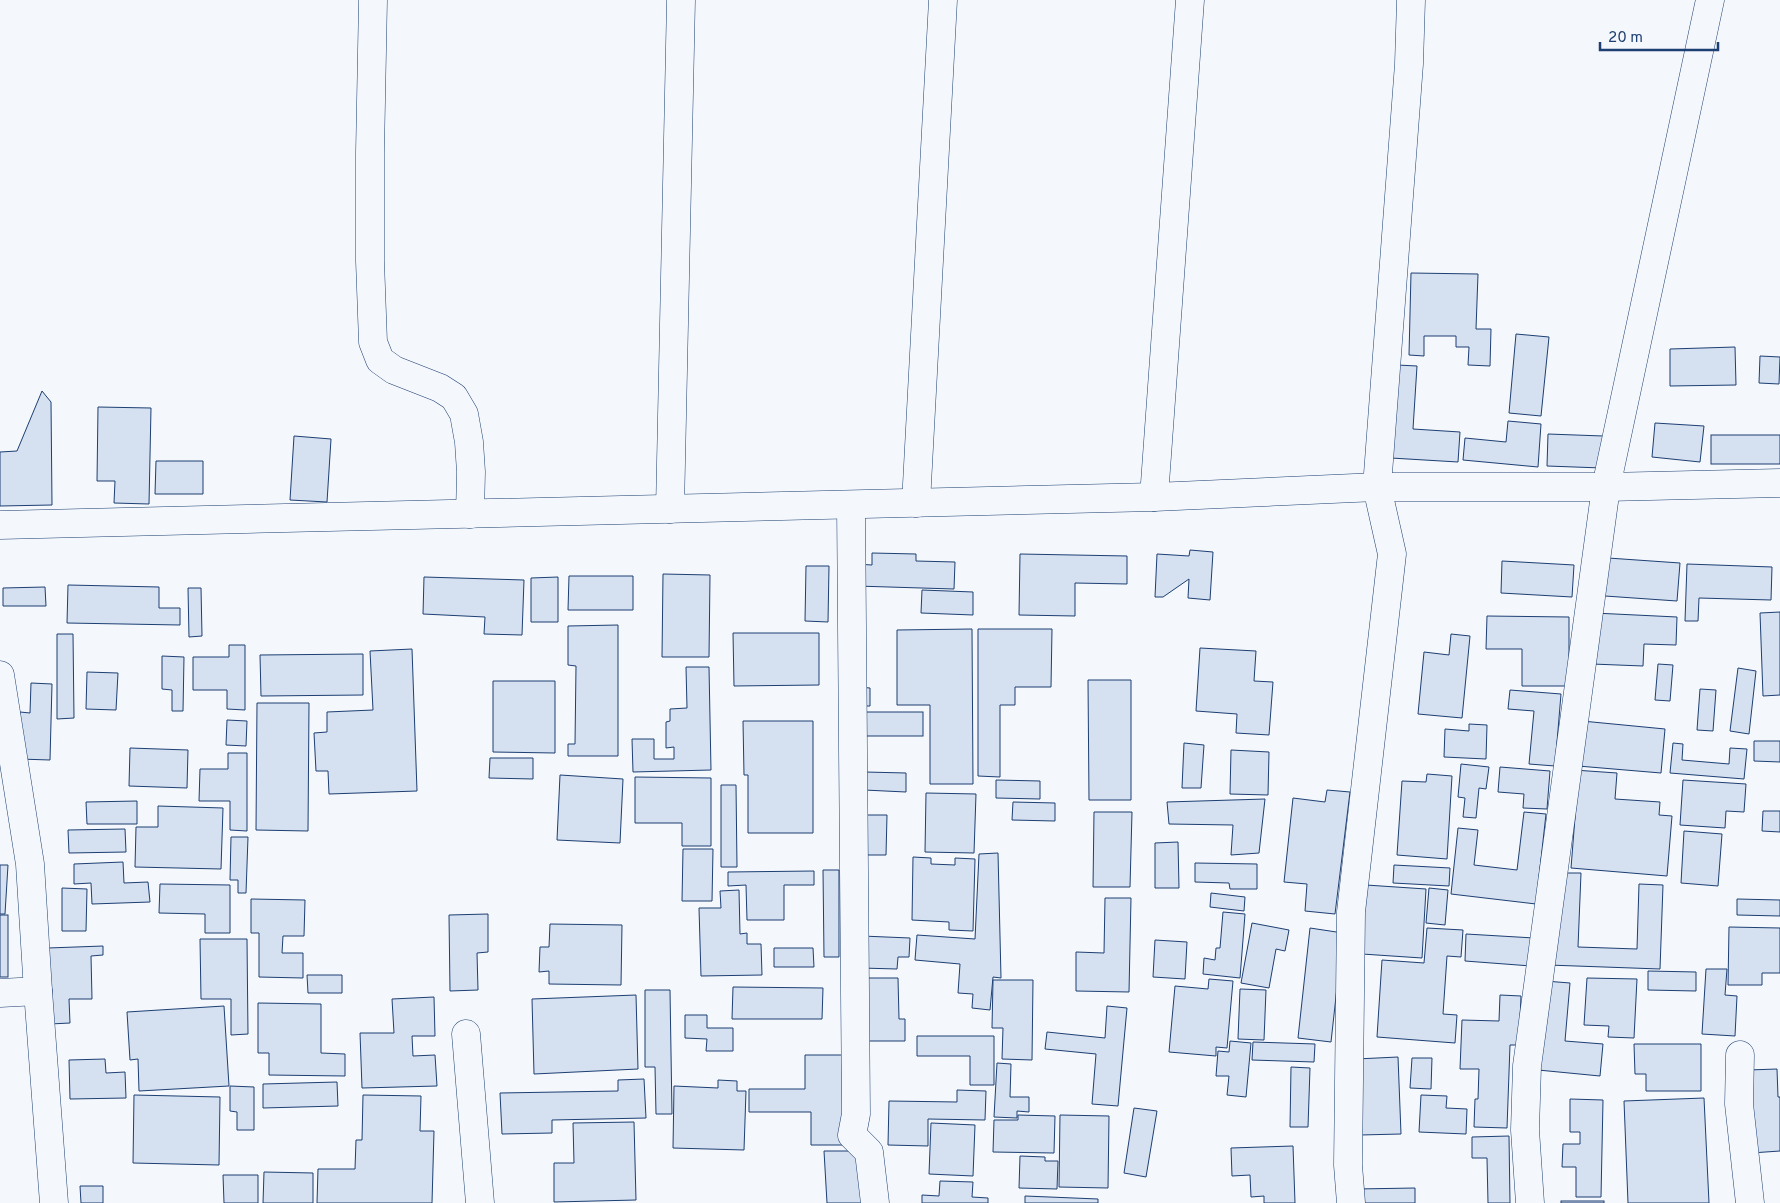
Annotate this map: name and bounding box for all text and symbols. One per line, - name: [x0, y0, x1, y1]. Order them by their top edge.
- scale bar: [1600, 20, 1718, 52]
- text: 20 m: [1608, 29, 1643, 48]

